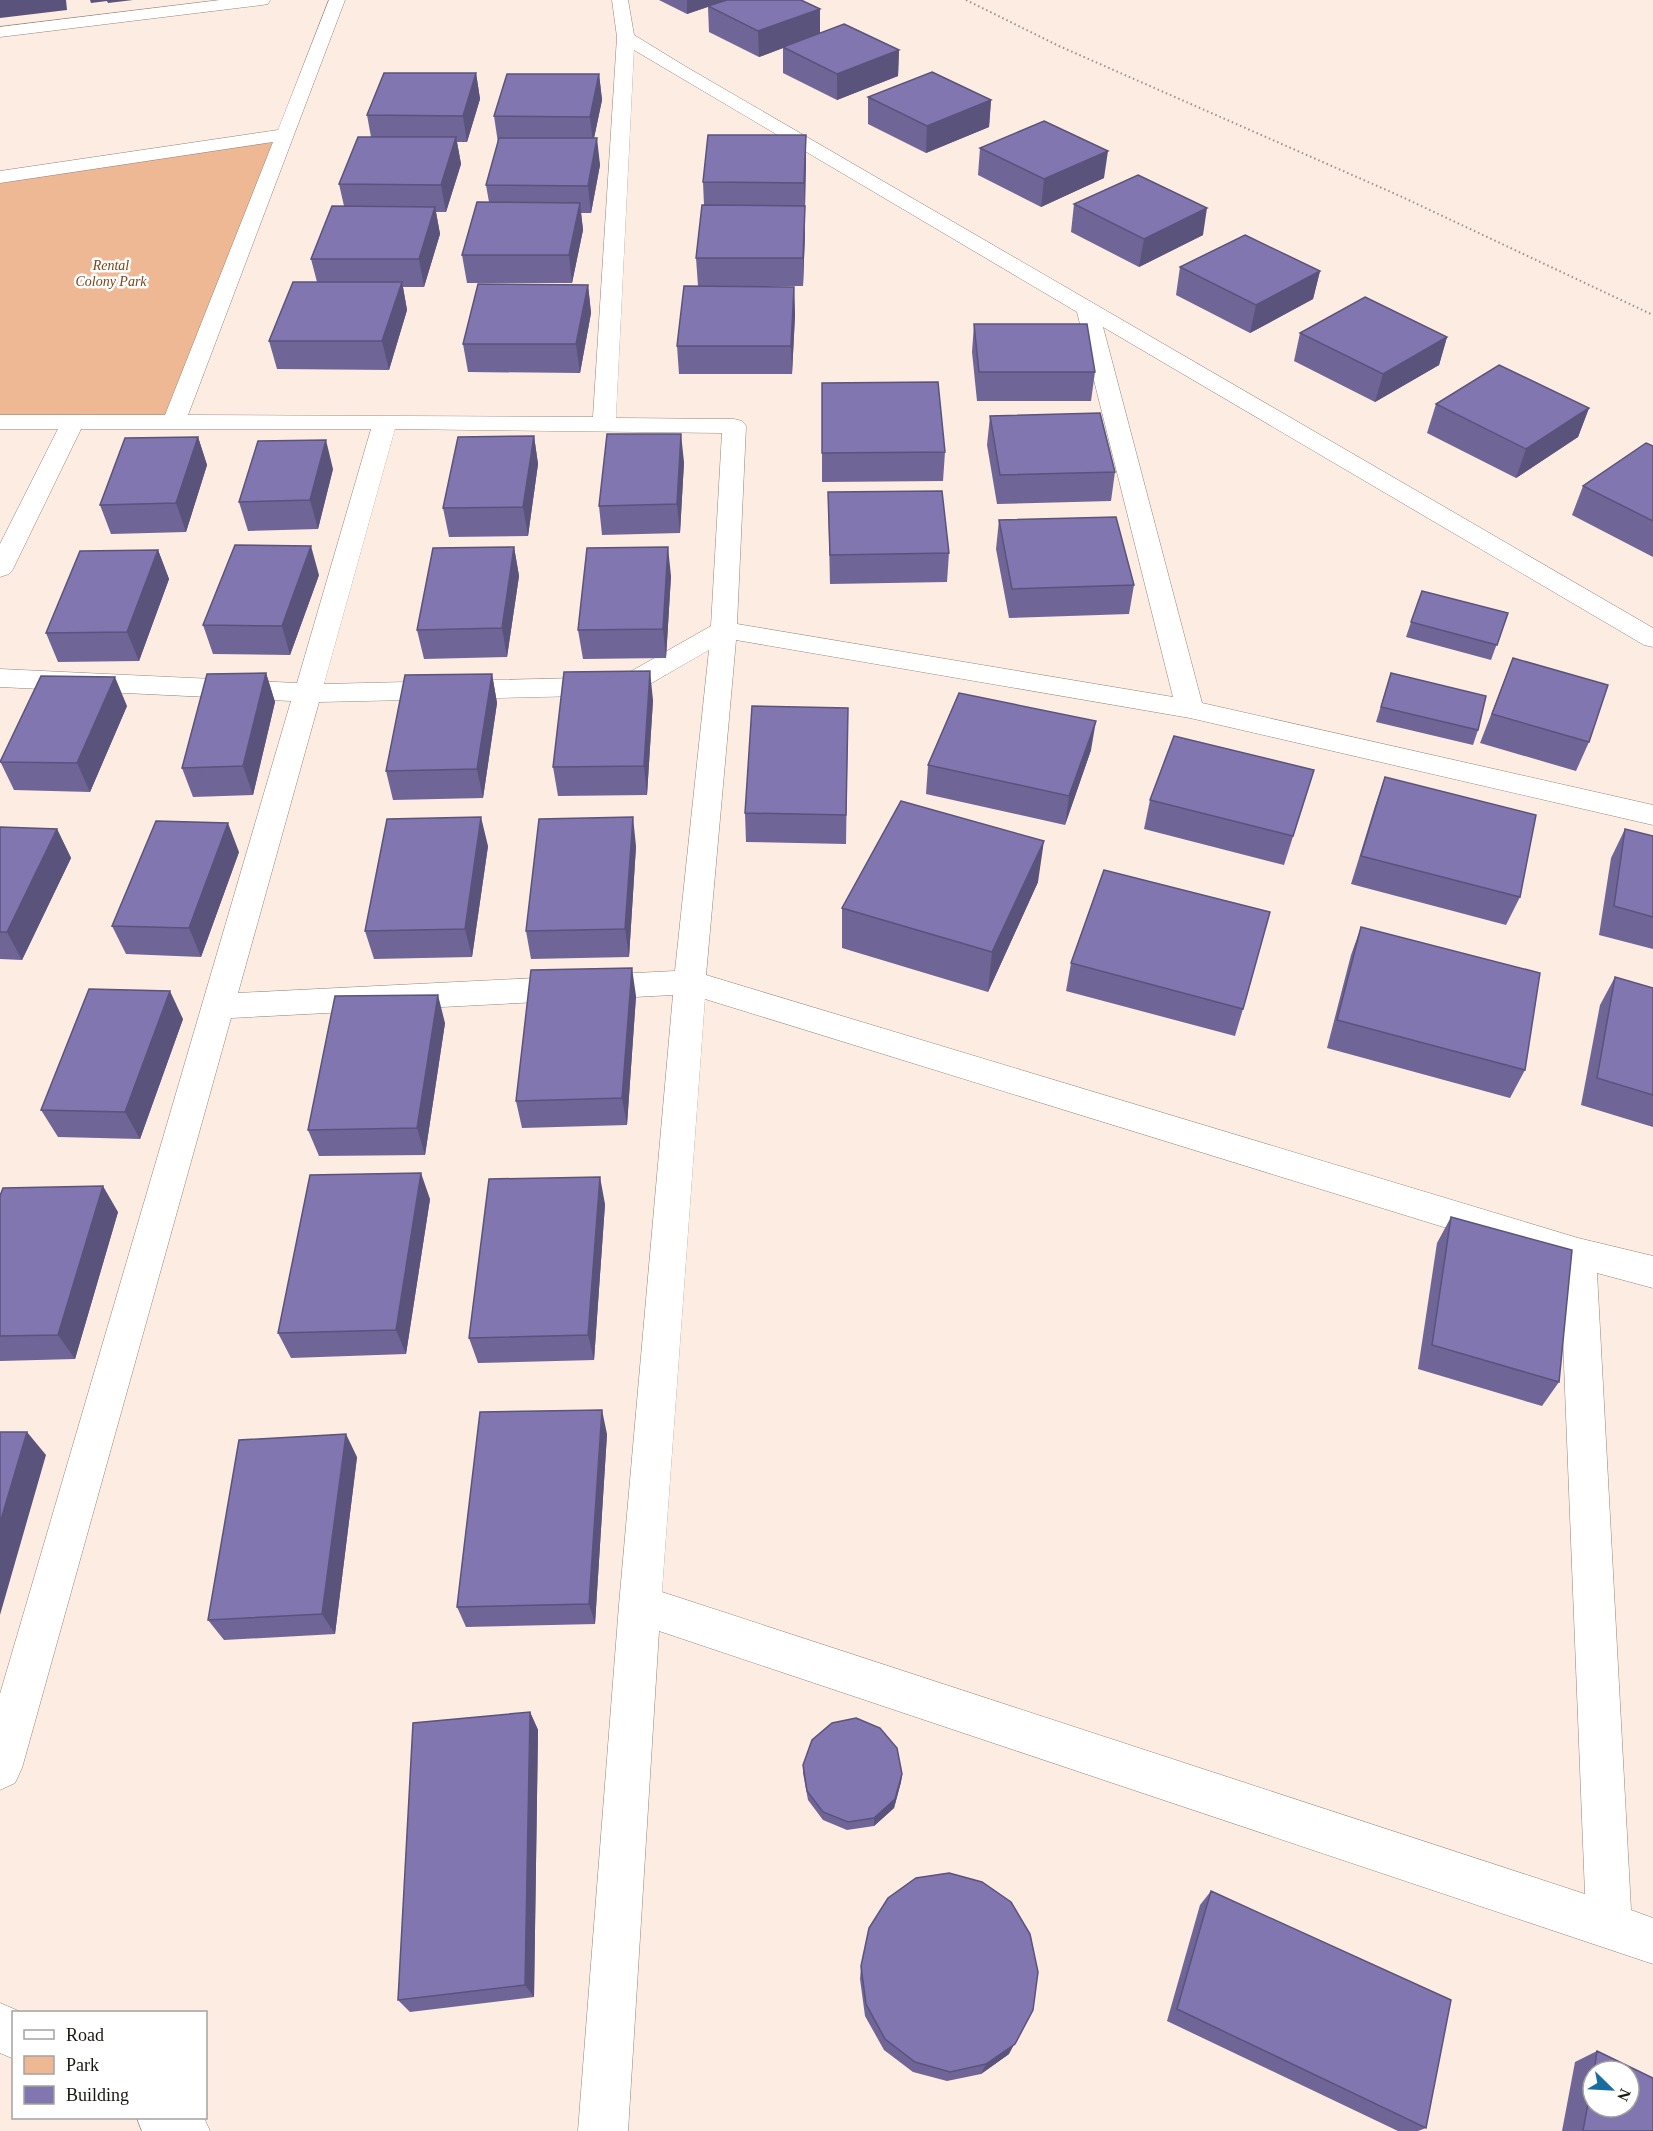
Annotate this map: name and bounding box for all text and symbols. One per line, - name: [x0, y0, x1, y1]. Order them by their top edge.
- park label: Rental Colony Park: [75, 258, 147, 289]
- legend: [12, 2011, 207, 2119]
- text: Road: [66, 2025, 104, 2045]
- text: Park: [66, 2055, 99, 2075]
- north arrow: [1581, 2059, 1641, 2119]
- text: Building: [66, 2085, 129, 2105]
- text: N: [1614, 2086, 1634, 2104]

